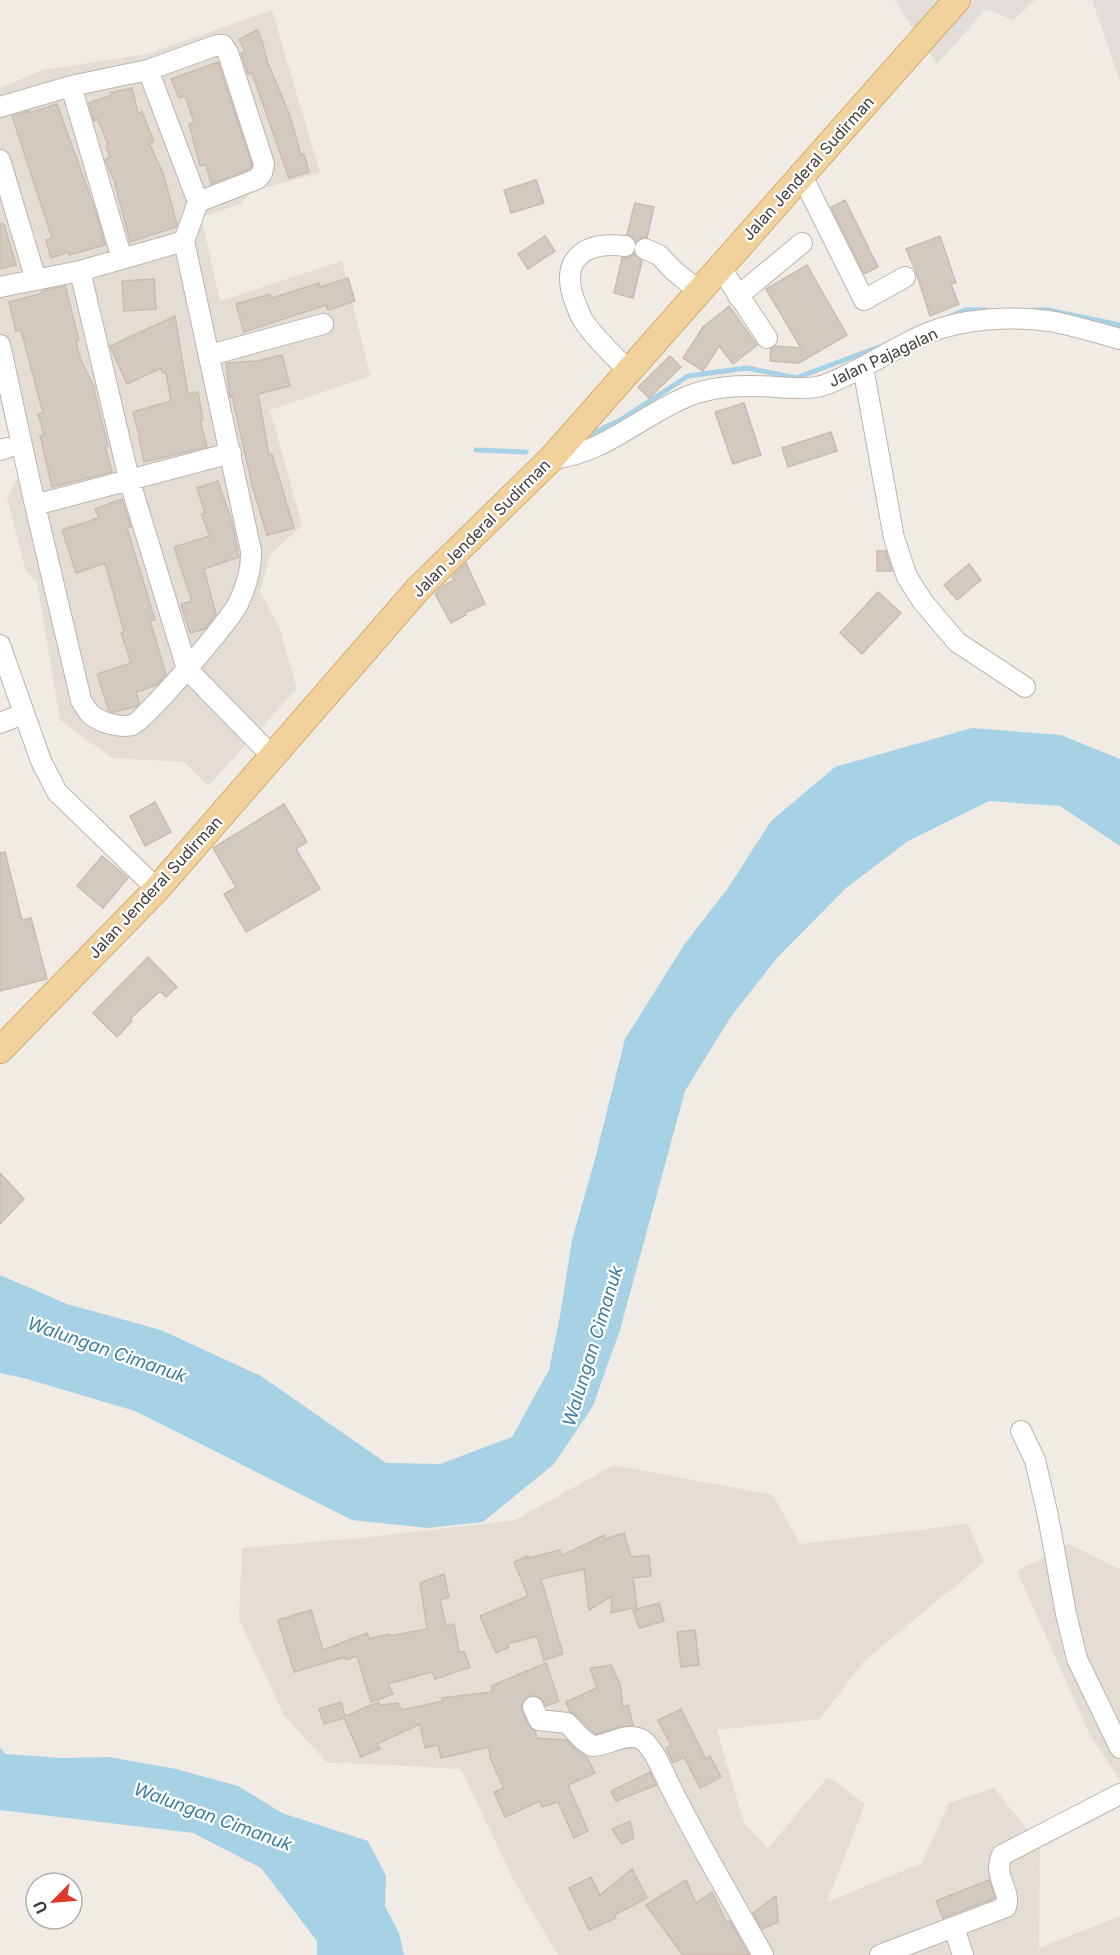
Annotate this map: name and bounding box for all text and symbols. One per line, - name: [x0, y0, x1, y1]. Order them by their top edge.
- street label: Jalan Jenderal Sudirman: [738, 92, 878, 244]
- street label: Jalan Pajagalan: [825, 323, 941, 391]
- street label: Jalan Jenderal Sudirman: [408, 455, 554, 601]
- street label: Jalan Jenderal Sudirman: [84, 812, 226, 962]
- water label: Walungan Cimanuk: [558, 1262, 627, 1429]
- water label: Walungan Cimanuk: [25, 1312, 190, 1387]
- water label: Walungan Cimanuk: [131, 1778, 296, 1855]
- north arrow: [24, 1871, 84, 1931]
- text: U: [29, 1898, 52, 1917]

